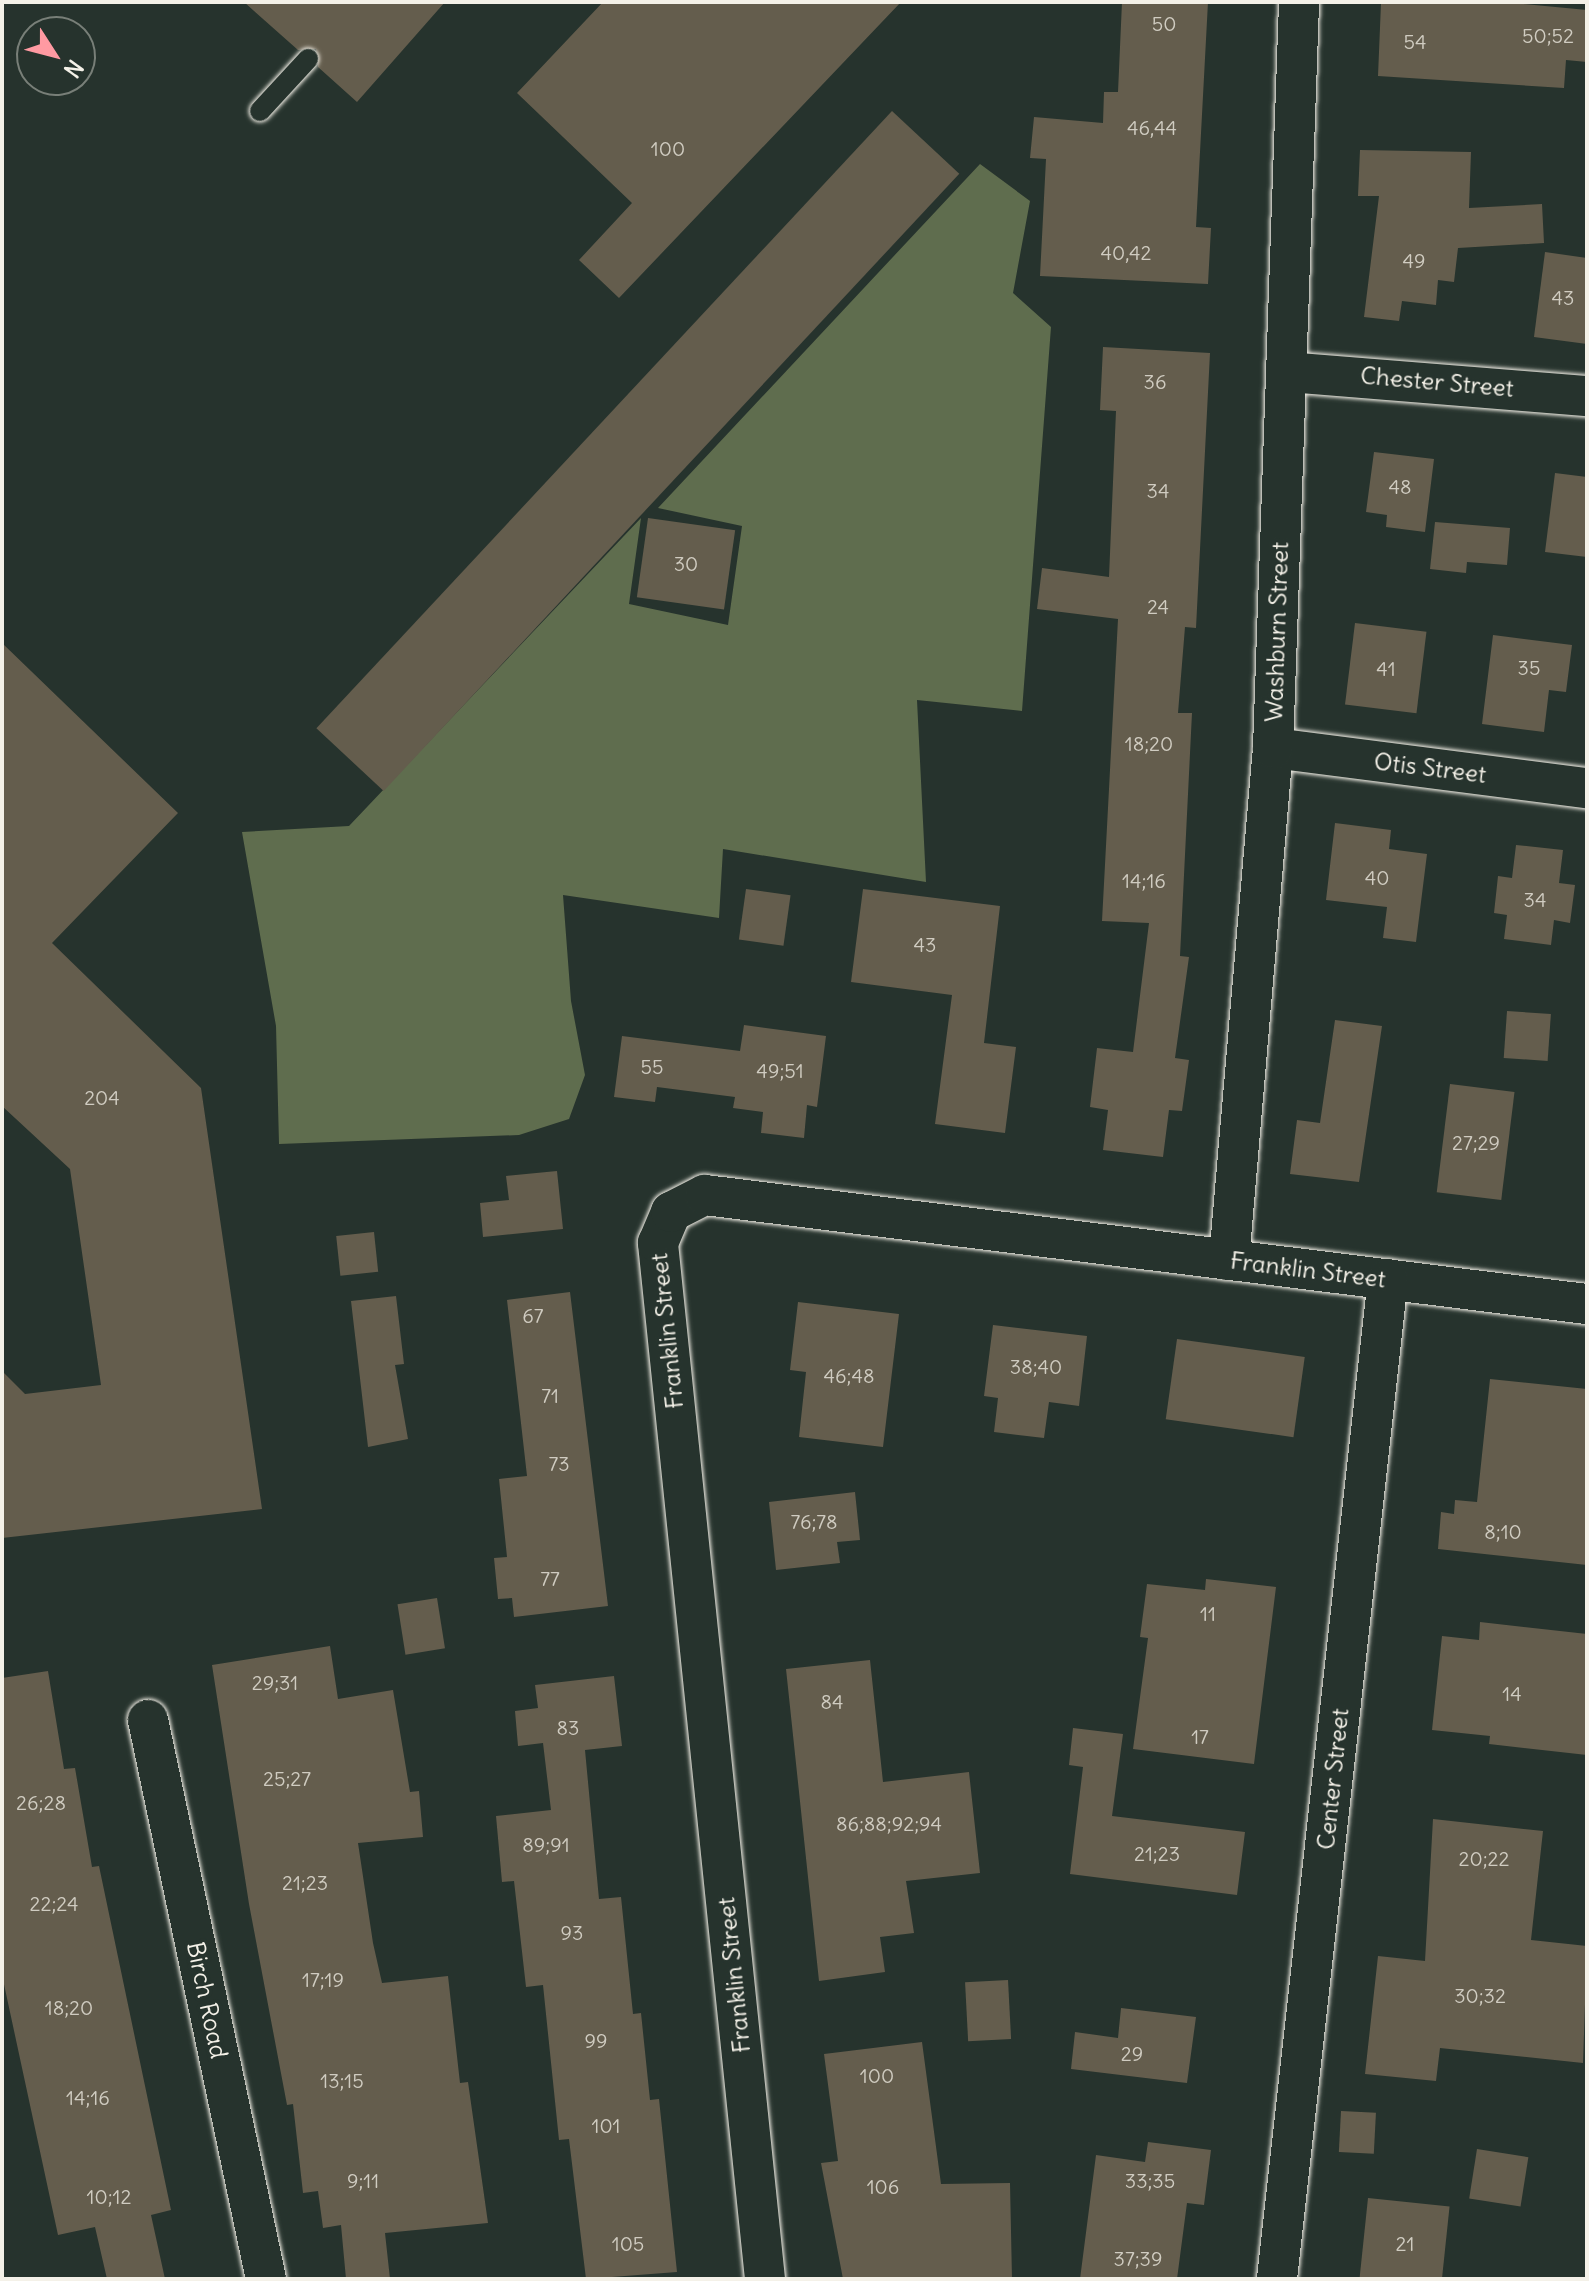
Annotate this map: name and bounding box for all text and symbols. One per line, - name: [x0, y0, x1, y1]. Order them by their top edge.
- house number: 50: [1152, 11, 1176, 35]
- north arrow: [16, 16, 96, 96]
- house number: 50;52: [1522, 23, 1574, 47]
- house number: 54: [1403, 29, 1427, 53]
- text: N: [58, 55, 90, 83]
- house number: 46,44: [1127, 115, 1177, 139]
- house number: 100: [651, 136, 685, 160]
- house number: 40,42: [1100, 240, 1152, 264]
- house number: 49: [1402, 248, 1426, 272]
- house number: 43: [1552, 285, 1574, 309]
- street label: Chester Street: [1359, 361, 1515, 403]
- house number: 36: [1144, 369, 1166, 393]
- house number: 48: [1388, 474, 1412, 498]
- house number: 34: [1147, 478, 1169, 502]
- street label: Washburn Street: [1259, 541, 1295, 723]
- house number: 30: [674, 551, 698, 575]
- house number: 24: [1147, 594, 1169, 618]
- house number: 35: [1518, 655, 1540, 679]
- house number: 41: [1376, 656, 1396, 680]
- house number: 18;20: [1125, 731, 1173, 755]
- street label: Otis Street: [1372, 747, 1488, 789]
- house number: 40: [1365, 865, 1389, 889]
- house number: 14;16: [1122, 868, 1166, 892]
- house number: 34: [1524, 887, 1546, 911]
- house number: 43: [914, 932, 936, 956]
- house number: 55: [641, 1054, 663, 1078]
- house number: 49;51: [756, 1058, 804, 1082]
- house number: 204: [84, 1085, 120, 1109]
- house number: 27;29: [1452, 1130, 1500, 1154]
- street label: Franklin Street: [1229, 1246, 1387, 1294]
- street label: Franklin Street: [645, 1252, 689, 1410]
- house number: 67: [522, 1303, 544, 1327]
- house number: 38;40: [1010, 1354, 1062, 1378]
- house number: 46;48: [823, 1363, 875, 1387]
- house number: 71: [541, 1383, 559, 1407]
- house number: 73: [548, 1451, 570, 1475]
- house number: 76;78: [790, 1509, 838, 1533]
- house number: 8;10: [1484, 1519, 1522, 1543]
- house number: 77: [540, 1566, 560, 1590]
- house number: 11: [1200, 1601, 1216, 1625]
- house number: 29;31: [252, 1670, 298, 1694]
- house number: 14: [1502, 1681, 1522, 1705]
- house number: 84: [820, 1689, 844, 1713]
- street label: Center Street: [1311, 1707, 1355, 1851]
- house number: 83: [557, 1715, 579, 1739]
- house number: 17: [1191, 1724, 1209, 1748]
- house number: 25;27: [263, 1766, 311, 1790]
- house number: 26;28: [16, 1790, 66, 1814]
- house number: 86;88;92;94: [836, 1811, 942, 1835]
- house number: 89;91: [522, 1832, 570, 1856]
- house number: 21;23: [1134, 1841, 1180, 1865]
- house number: 20;22: [1459, 1846, 1509, 1870]
- house number: 21;23: [282, 1870, 328, 1894]
- house number: 22;24: [30, 1891, 78, 1915]
- street label: Franklin Street: [712, 1896, 756, 2054]
- house number: 93: [561, 1920, 583, 1944]
- street label: Birch Road: [181, 1939, 233, 2061]
- house number: 17;19: [302, 1967, 344, 1991]
- house number: 30;32: [1454, 1983, 1506, 2007]
- house number: 18;20: [45, 1995, 93, 2019]
- house number: 99: [585, 2028, 607, 2052]
- house number: 29: [1121, 2041, 1143, 2065]
- house number: 100: [860, 2063, 894, 2087]
- house number: 13;15: [320, 2068, 364, 2092]
- house number: 14;16: [66, 2085, 110, 2109]
- house number: 101: [591, 2113, 621, 2137]
- house number: 9;11: [347, 2168, 379, 2192]
- house number: 33;35: [1125, 2168, 1175, 2192]
- house number: 106: [867, 2174, 899, 2198]
- house number: 10;12: [87, 2184, 131, 2208]
- house number: 105: [612, 2231, 644, 2255]
- house number: 21: [1396, 2231, 1414, 2255]
- house number: 37;39: [1114, 2246, 1162, 2270]

